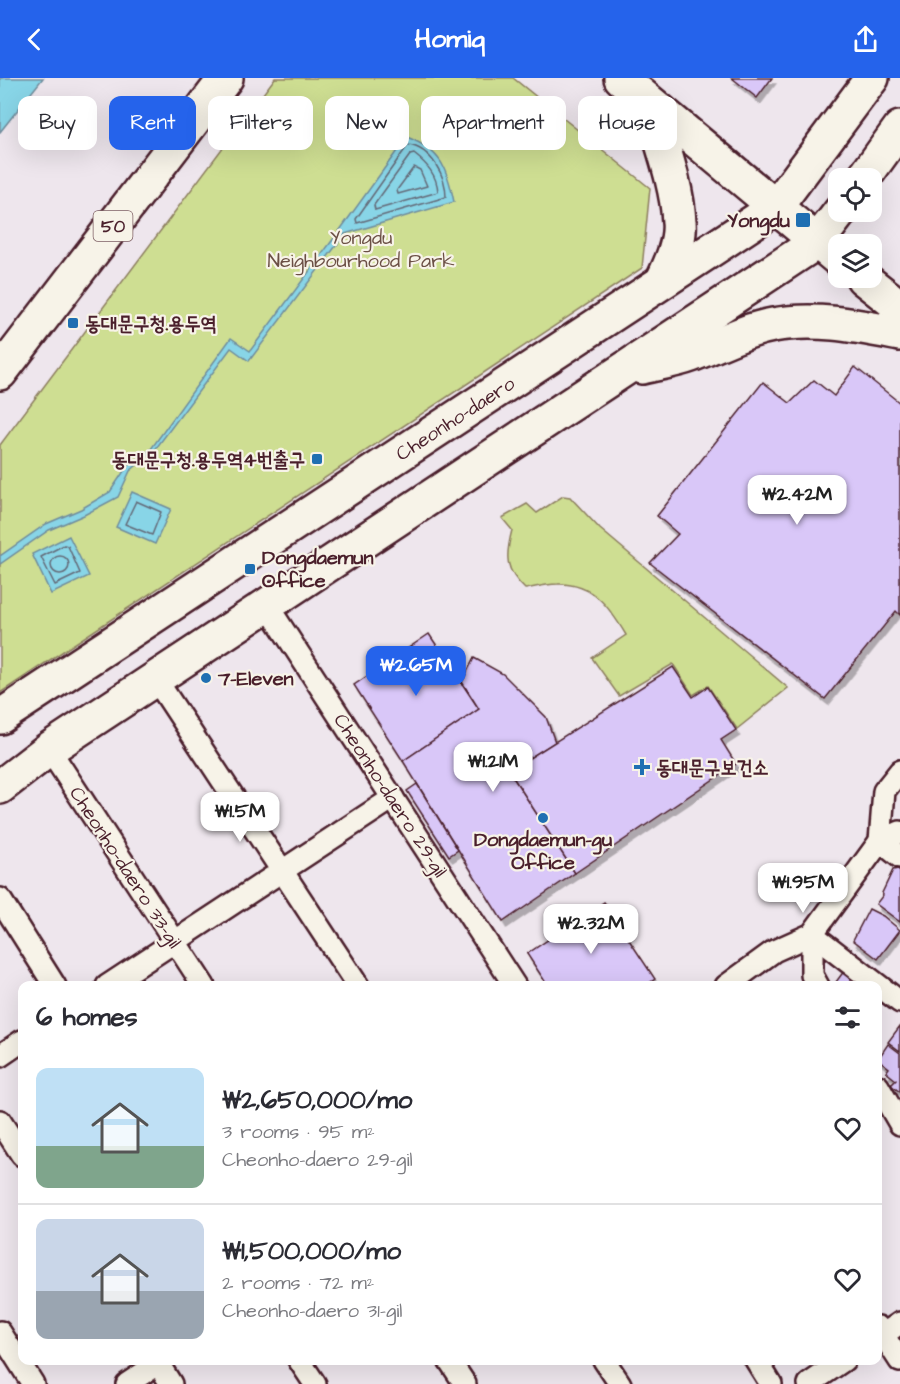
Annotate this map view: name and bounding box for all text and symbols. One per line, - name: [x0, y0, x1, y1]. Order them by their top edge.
- text: Homiq: [415, 20, 485, 58]
- icon: back: [18, 23, 51, 56]
- icon: share: [849, 23, 882, 56]
- chip: Buy: [18, 96, 97, 150]
- chip: Rent: [109, 96, 196, 150]
- chip: Filters: [208, 96, 313, 150]
- chip: New: [325, 96, 409, 150]
- chip: Apartment: [421, 96, 566, 150]
- chip: House: [578, 96, 677, 150]
- map controls: [828, 168, 882, 288]
- button: locate: [828, 168, 882, 222]
- place label: Yongdu: [727, 207, 790, 236]
- road number: 50: [94, 211, 132, 241]
- marker: Yongdu: [794, 211, 812, 229]
- park label: Yongdu Neighbourhood Park: [267, 224, 455, 276]
- button: layers: [828, 234, 882, 288]
- place label: 동대문구청.용두역: [85, 310, 217, 338]
- marker: 동대문구청.용두역: [66, 316, 80, 330]
- street label: Cheonho-daero: [390, 370, 521, 468]
- place label: 동대문구청.용두역4번출구: [112, 446, 305, 474]
- marker: 동대문구청.용두역4번출구: [310, 452, 324, 466]
- pin: ₩2.42M: [748, 475, 846, 526]
- text: ₩2.42M: [762, 480, 832, 508]
- place label: Dongdaemun Office: [262, 544, 374, 595]
- marker: Dongdaemun Office: [243, 562, 257, 576]
- pin: ₩2.65M: [367, 646, 465, 697]
- text: ₩2.65M: [380, 651, 452, 679]
- place label: 7-Eleven: [217, 665, 294, 693]
- marker: 7-Eleven: [199, 671, 213, 685]
- street label: Cheonho-daero 29-gil: [326, 708, 454, 884]
- pin: ₩1.21M: [444, 742, 542, 793]
- text: ₩1.21M: [468, 747, 518, 775]
- place label: 동대문구보건소: [656, 754, 769, 782]
- marker: 동대문구보건소: [633, 758, 651, 776]
- street label: Cheonho-daero 33-gil: [61, 781, 188, 955]
- pin: ₩1.5M: [198, 792, 282, 843]
- text: ₩1.5M: [215, 797, 265, 825]
- marker: Dongdaemun-gu Office: [536, 811, 550, 825]
- place label: Dongdaemun-gu Office: [474, 826, 612, 877]
- pin: ₩1.95M: [754, 863, 852, 914]
- text: ₩1.95M: [772, 868, 834, 896]
- pin: ₩2.32M: [542, 904, 640, 955]
- text: ₩2.32M: [557, 909, 625, 937]
- text: 6 homes: [36, 999, 138, 1035]
- icon: filters: [831, 1001, 864, 1034]
- text: ₩2,650,000/mo: [222, 1082, 412, 1118]
- icon: home: [84, 1092, 156, 1164]
- icon: heart: [831, 1112, 864, 1145]
- text: 3 rooms · 95 m²: [222, 1118, 375, 1146]
- text: Cheonho-daero 29-gil: [222, 1146, 413, 1174]
- text: ₩1,500,000/mo: [222, 1233, 401, 1269]
- icon: home: [84, 1243, 156, 1315]
- icon: heart: [831, 1263, 864, 1296]
- text: 2 rooms · 72 m²: [222, 1269, 374, 1297]
- text: Cheonho-daero 31-gil: [222, 1297, 402, 1325]

